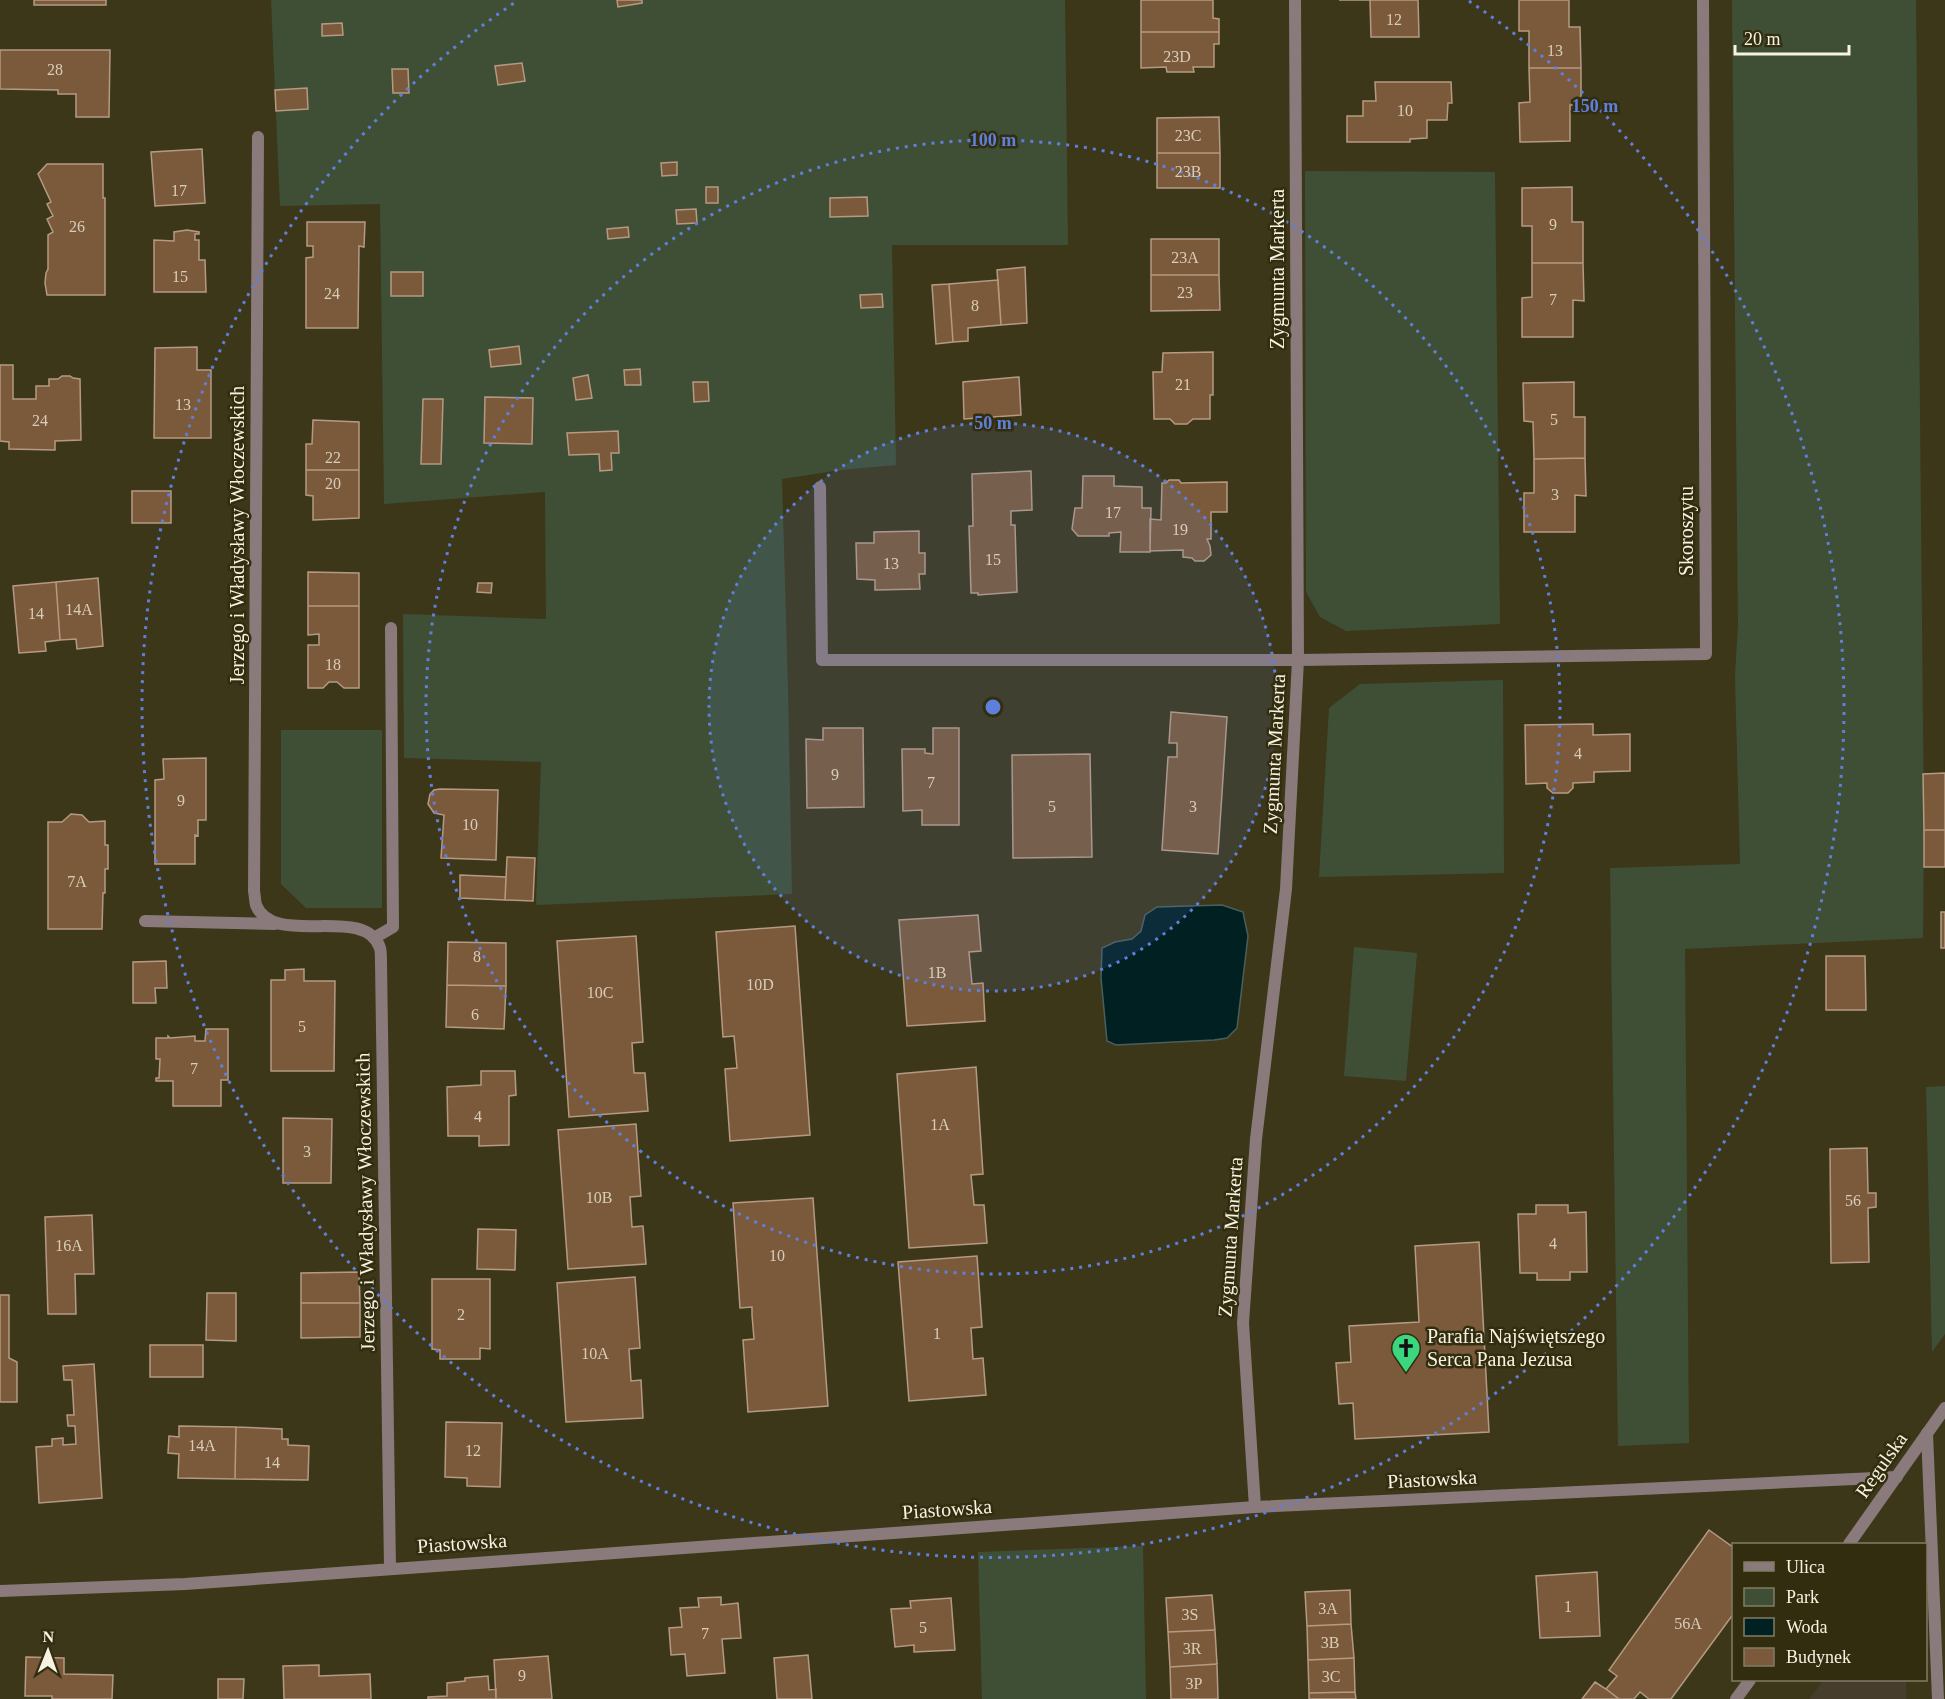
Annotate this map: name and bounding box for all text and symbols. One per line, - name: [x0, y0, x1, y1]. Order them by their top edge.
- house number: 12: [1386, 11, 1402, 28]
- scale bar: [1735, 18, 1849, 56]
- text: 20 m: [1744, 29, 1781, 49]
- house number: 13: [1547, 42, 1563, 59]
- house number: 23D: [1163, 48, 1191, 65]
- house number: 28: [47, 61, 63, 78]
- text: 150 m: [1572, 96, 1618, 116]
- house number: 10: [1397, 102, 1413, 119]
- house number: 23C: [1175, 127, 1201, 144]
- text: 100 m: [970, 130, 1016, 150]
- house number: 23B: [1175, 163, 1201, 180]
- house number: 17: [171, 182, 187, 199]
- street label: Zygmunta Markerta: [1266, 189, 1289, 349]
- house number: 9: [1549, 216, 1557, 233]
- house number: 26: [69, 218, 85, 235]
- house number: 23A: [1171, 249, 1199, 266]
- house number: 15: [172, 268, 188, 285]
- house number: 23: [1177, 284, 1193, 301]
- house number: 24: [324, 285, 340, 302]
- house number: 7: [1549, 291, 1557, 308]
- house number: 8: [971, 297, 979, 314]
- house number: 21: [1175, 376, 1191, 393]
- street label: Jerzego i Władysławy Włoczewskich: [226, 386, 249, 684]
- house number: 13: [175, 396, 191, 413]
- house number: 5: [1550, 411, 1558, 428]
- house number: 24: [32, 412, 48, 429]
- text: 50 m: [974, 413, 1012, 433]
- house number: 22: [325, 449, 341, 466]
- house number: 20: [325, 475, 341, 492]
- house number: 3: [1551, 486, 1559, 503]
- street label: Skoroszytu: [1675, 486, 1698, 576]
- house number: 17: [1105, 504, 1121, 521]
- house number: 19: [1172, 521, 1188, 538]
- house number: 15: [985, 551, 1001, 568]
- house number: 13: [883, 555, 899, 572]
- house number: 14A: [65, 601, 93, 618]
- house number: 14: [28, 605, 44, 622]
- house number: 18: [325, 656, 341, 673]
- street label: Zygmunta Markerta: [1259, 673, 1290, 835]
- centre of rings: [983, 697, 1003, 717]
- house number: 4: [1574, 745, 1582, 762]
- house number: 9: [831, 766, 839, 783]
- house number: 7: [927, 774, 935, 791]
- house number: 9: [177, 792, 185, 809]
- house number: 5: [1048, 798, 1056, 815]
- house number: 3: [1189, 798, 1197, 815]
- house number: 10: [462, 816, 478, 833]
- house number: 7A: [67, 873, 87, 890]
- house number: 8: [473, 948, 481, 965]
- house number: 1B: [928, 964, 946, 981]
- house number: 10D: [746, 976, 774, 993]
- house number: 10C: [587, 984, 613, 1001]
- house number: 6: [471, 1006, 479, 1023]
- house number: 5: [298, 1018, 306, 1035]
- street label: Jerzego i Władysławy Włoczewskich: [351, 1053, 380, 1351]
- house number: 7: [190, 1060, 198, 1077]
- house number: 4: [474, 1108, 482, 1125]
- house number: 1A: [930, 1116, 950, 1133]
- house number: 3: [303, 1143, 311, 1160]
- street label: Zygmunta Markerta: [1213, 1156, 1248, 1318]
- house number: 10B: [586, 1189, 612, 1206]
- house number: 56: [1845, 1192, 1861, 1209]
- house number: 4: [1549, 1235, 1557, 1252]
- house number: 16A: [55, 1237, 83, 1254]
- house number: 10: [769, 1247, 785, 1264]
- house number: 2: [457, 1306, 465, 1323]
- house number: 1: [933, 1325, 941, 1342]
- place label: Parafia Najświętszego Serca Pana Jezusa: [1427, 1325, 1605, 1370]
- church icon: Parafia Najświętszego Serca Pana Jezusa: [1390, 1332, 1422, 1374]
- house number: 10A: [581, 1345, 609, 1362]
- street label: Regulska: [1851, 1428, 1912, 1502]
- house number: 14A: [188, 1437, 216, 1454]
- house number: 12: [465, 1442, 481, 1459]
- house number: 14: [264, 1454, 280, 1471]
- street label: Piastowska: [1386, 1466, 1478, 1492]
- street label: Piastowska: [901, 1495, 993, 1523]
- street label: Piastowska: [416, 1529, 508, 1557]
- legend: [1732, 1543, 1927, 1681]
- text: Ulica: [1786, 1557, 1825, 1577]
- text: Park: [1786, 1587, 1819, 1607]
- house number: 1: [1564, 1598, 1572, 1615]
- house number: 3A: [1318, 1600, 1338, 1617]
- house number: 3S: [1182, 1606, 1198, 1623]
- house number: 56A: [1674, 1615, 1702, 1632]
- text: Woda: [1786, 1617, 1828, 1637]
- house number: 5: [919, 1619, 927, 1636]
- north arrow: [18, 1621, 78, 1681]
- house number: 7: [701, 1625, 709, 1642]
- text: N: [42, 1628, 55, 1645]
- house number: 3B: [1321, 1634, 1339, 1651]
- house number: 3R: [1183, 1640, 1202, 1657]
- text: Budynek: [1786, 1647, 1851, 1667]
- house number: 9: [518, 1667, 526, 1684]
- house number: 3C: [1322, 1668, 1340, 1685]
- house number: 3P: [1186, 1675, 1203, 1692]

